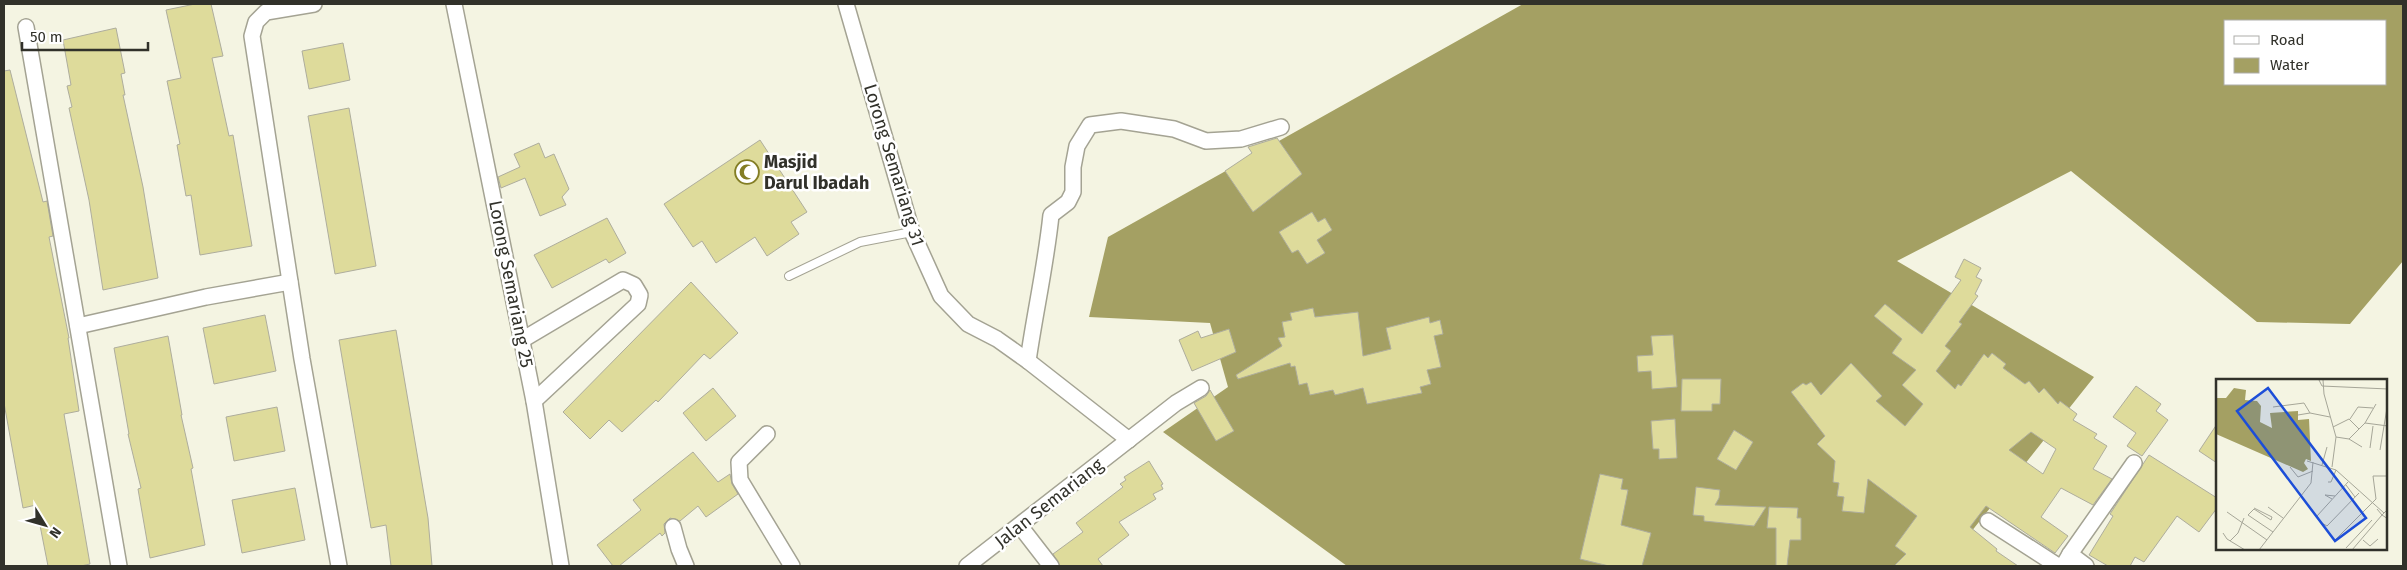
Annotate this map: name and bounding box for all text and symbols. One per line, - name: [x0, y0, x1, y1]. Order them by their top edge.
- scale bar: [22, 20, 149, 52]
- legend: [2224, 20, 2387, 85]
- text: 50 m: [30, 28, 63, 46]
- text: Road: [2270, 31, 2305, 49]
- text: Water: [2270, 56, 2309, 74]
- street label: Lorong Semariang 31: [859, 81, 929, 249]
- place label: Masjid Darul Ibadah: [764, 151, 869, 194]
- mosque icon: Masjid Darul Ibadah: [734, 159, 760, 185]
- street label: Lorong Semariang 25: [484, 199, 538, 369]
- inset map: [2216, 379, 2387, 550]
- street label: Jalan Semariang: [990, 453, 1108, 552]
- north arrow: [20, 500, 70, 550]
- text: N: [45, 524, 65, 541]

